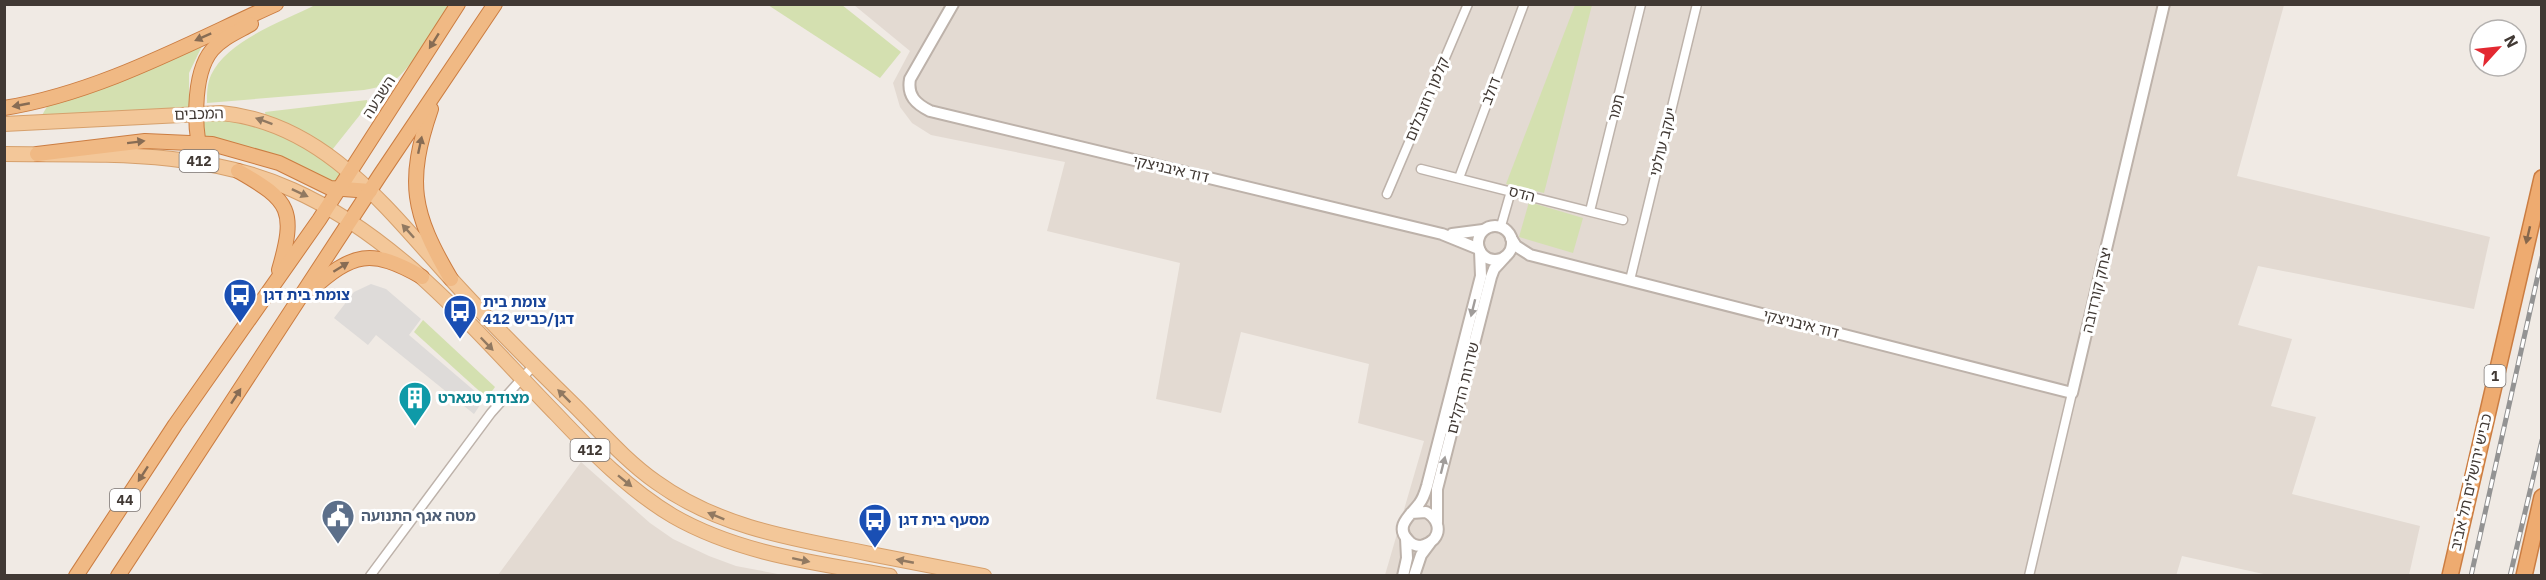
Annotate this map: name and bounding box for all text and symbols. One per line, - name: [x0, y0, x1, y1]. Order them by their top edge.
- north arrow: [2468, 18, 2528, 78]
- text: N: [2500, 31, 2523, 51]
- one-way arrow: [195, 32, 212, 41]
- one-way arrow: [429, 33, 440, 49]
- street label: קלמן רוזנבלום: [1400, 54, 1453, 144]
- street label: השבעה: [358, 72, 399, 122]
- street label: דולב: [1477, 74, 1505, 108]
- street label: תמר: [1603, 92, 1628, 124]
- one-way arrow: [11, 101, 30, 110]
- street label: המכבים: [174, 103, 224, 124]
- street label: יעקב עולמי: [1645, 105, 1680, 178]
- one-way arrow: [255, 115, 273, 125]
- one-way arrow: [415, 136, 425, 154]
- one-way arrow: [127, 138, 146, 147]
- road number: 412: [180, 150, 218, 172]
- street label: דוד איבניצקי: [1131, 151, 1211, 186]
- street label: הדס: [1507, 181, 1537, 206]
- one-way arrow: [291, 188, 308, 197]
- one-way arrow: [401, 223, 415, 238]
- one-way arrow: [2523, 225, 2533, 244]
- street label: יצחק קורדובה: [2077, 245, 2116, 335]
- one-way arrow: [332, 262, 349, 273]
- bus stop icon: צומת בית דגן: [222, 277, 258, 324]
- place label: צומת בית דגן: [263, 285, 350, 304]
- place label: צומת בית דגן/כביש 412: [483, 292, 575, 328]
- bus stop icon: צומת בית דגן/כביש 412: [442, 293, 478, 340]
- one-way arrow: [1467, 299, 1477, 317]
- street label: דוד איבניצקי: [1761, 305, 1841, 342]
- one-way arrow: [480, 336, 494, 351]
- street label: שדרות הדקלים: [1442, 340, 1483, 436]
- road number: 1: [2484, 365, 2506, 387]
- building icon: מצודת טגארט: [397, 380, 433, 427]
- one-way arrow: [230, 388, 242, 404]
- place label: מצודת טגארט: [438, 388, 530, 407]
- one-way arrow: [557, 389, 572, 403]
- street label: כביש ירושלים תל אביב: [2446, 411, 2496, 552]
- road number: 412: [570, 439, 610, 461]
- one-way arrow: [1439, 456, 1449, 474]
- one-way arrow: [137, 466, 148, 482]
- one-way arrow: [617, 475, 633, 488]
- road number: 44: [110, 489, 140, 511]
- public building icon: מטה אגף התנועה: [320, 498, 356, 545]
- bus stop icon: מסעף בית דגן: [857, 502, 893, 549]
- place label: מטה אגף התנועה: [361, 506, 476, 525]
- place label: מסעף בית דגן: [898, 510, 990, 529]
- one-way arrow: [707, 511, 725, 520]
- one-way arrow: [792, 555, 810, 565]
- one-way arrow: [896, 556, 915, 565]

